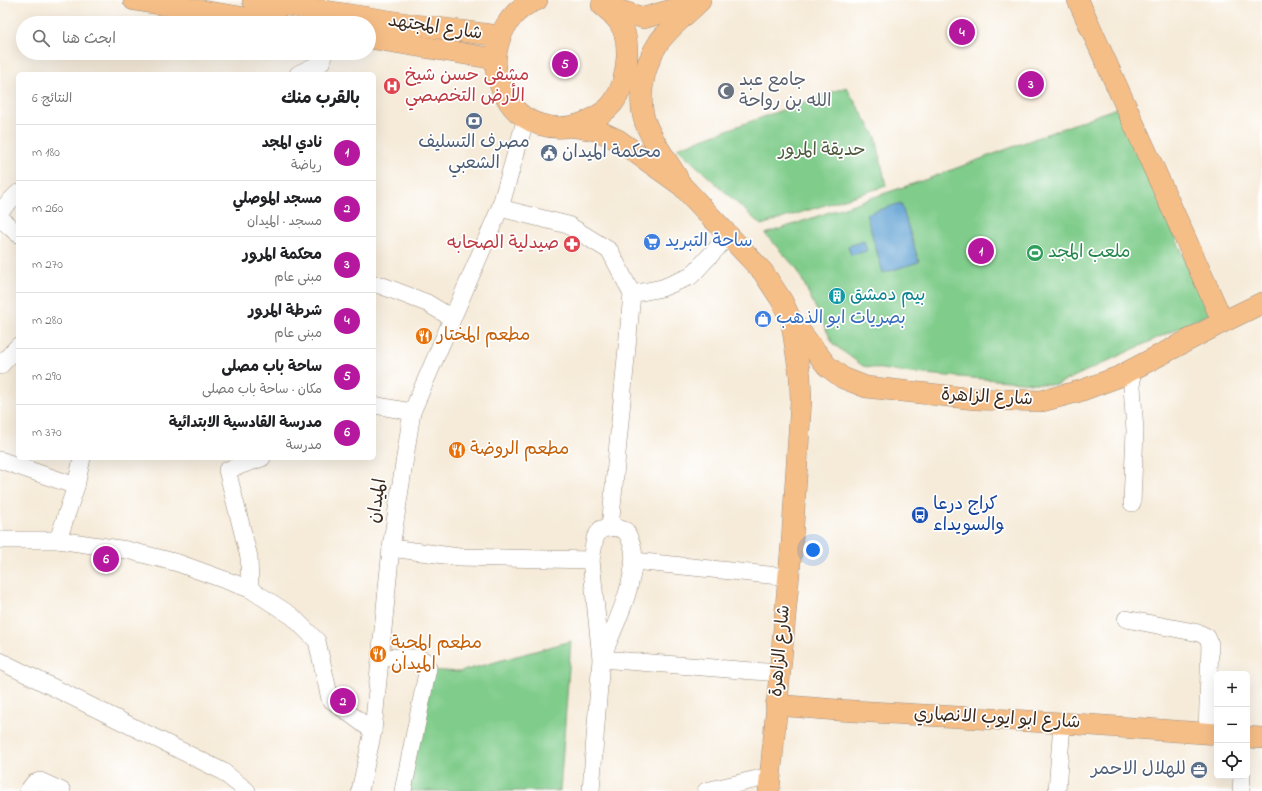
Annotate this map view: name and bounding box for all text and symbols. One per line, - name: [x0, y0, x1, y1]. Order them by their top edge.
- street label: شارع المجتهد: [386, 9, 484, 47]
- search box: [16, 16, 376, 60]
- pin: 4: [949, 17, 975, 47]
- icon: search: [30, 27, 52, 49]
- text: ابحث هنا: [62, 28, 116, 50]
- pin: 5: [552, 49, 578, 79]
- place label: مشفى حسن شيخ الأرض التخصصي: [405, 63, 529, 111]
- place label: جامع عبد الله بن رواحة: [739, 68, 831, 115]
- pin: 3: [1018, 69, 1044, 99]
- hospital icon: مشفى حسن شيخ الأرض التخصصي: [382, 76, 402, 96]
- mosque icon: جامع عبد الله بن رواحة: [716, 81, 736, 101]
- text: بالقرب منك: [281, 86, 360, 111]
- text: النتائج: 6: [32, 89, 72, 108]
- bank icon: مصرف التسليف الشعبي: [464, 111, 484, 131]
- place label: مصرف التسليف الشعبي: [418, 130, 530, 178]
- text: نادي المجد: [262, 132, 322, 154]
- park label: حديقة المرور: [777, 138, 865, 164]
- place label: محكمة الميدان: [562, 140, 661, 166]
- text: 180 m: [32, 143, 60, 162]
- text: 1: [345, 143, 349, 162]
- public building icon: محكمة الميدان: [539, 143, 559, 163]
- text: رياضة: [291, 156, 322, 175]
- text: مسجد الموصلي: [233, 188, 322, 210]
- text: 260 m: [32, 199, 63, 218]
- text: 2: [344, 199, 350, 218]
- text: مسجد · الميدان: [247, 212, 322, 231]
- place label: ساحة التبريد: [665, 229, 753, 255]
- place label: صيدلية الصحابه: [447, 231, 559, 257]
- supermarket icon: ساحة التبريد: [642, 232, 662, 252]
- pharmacy icon: صيدلية الصحابه: [562, 234, 582, 254]
- pin: 1: [968, 236, 994, 266]
- place label: ملعب المجد: [1048, 240, 1131, 266]
- sports icon: ملعب المجد: [1025, 243, 1045, 263]
- text: محكمة المرور: [243, 244, 322, 266]
- text: 270 m: [32, 255, 63, 274]
- text: 3: [344, 255, 350, 274]
- text: مبنى عام: [274, 268, 322, 287]
- place label: بيم دمشق: [850, 283, 925, 309]
- building icon: بيم دمشق: [827, 286, 847, 306]
- text: شرطة المرور: [249, 300, 322, 322]
- place label: بصريات ابو الذهب: [776, 306, 906, 332]
- shop icon: بصريات ابو الذهب: [753, 309, 773, 329]
- text: 280 m: [32, 311, 62, 330]
- text: 4: [344, 311, 350, 330]
- place label: مطعم المختار: [435, 323, 530, 349]
- text: مبنى عام: [274, 324, 322, 343]
- restaurant icon: مطعم المختار: [414, 326, 434, 346]
- text: ساحة باب مصلى: [222, 356, 322, 378]
- text: 290 m: [32, 367, 61, 386]
- text: 5: [343, 367, 351, 386]
- text: مكان · ساحة باب مصلى: [202, 380, 322, 399]
- street label: شارع الزاهرة: [940, 383, 1034, 413]
- text: مدرسة القادسية الابتدائية: [169, 412, 322, 434]
- text: 370 m: [32, 423, 62, 442]
- text: 6: [344, 423, 350, 442]
- text: مدرسة: [286, 436, 322, 455]
- place label: مطعم الروضة: [470, 437, 569, 463]
- restaurant icon: مطعم الروضة: [447, 440, 467, 460]
- street label: الميدان: [362, 477, 394, 525]
- place label: كراج درعا والسويداء: [933, 492, 1005, 539]
- bus stop icon: كراج درعا والسويداء: [910, 505, 930, 525]
- your location: [803, 540, 823, 560]
- pin: 6: [93, 544, 119, 574]
- street label: شارع الزاهرة: [764, 604, 798, 698]
- place label: مطعم المحبة الميدان: [391, 631, 482, 678]
- restaurant icon: مطعم المحبة الميدان: [368, 644, 388, 664]
- map controls: [1214, 671, 1250, 779]
- button: +: [1214, 671, 1250, 707]
- pin: 2: [330, 686, 356, 716]
- street label: شارع ابو ايوب الانصاري: [913, 702, 1081, 736]
- button: −: [1214, 707, 1250, 743]
- button: locate: [1214, 743, 1250, 779]
- place label: للهلال الاحمر: [1089, 757, 1186, 783]
- office icon: للهلال الاحمر: [1189, 760, 1209, 780]

